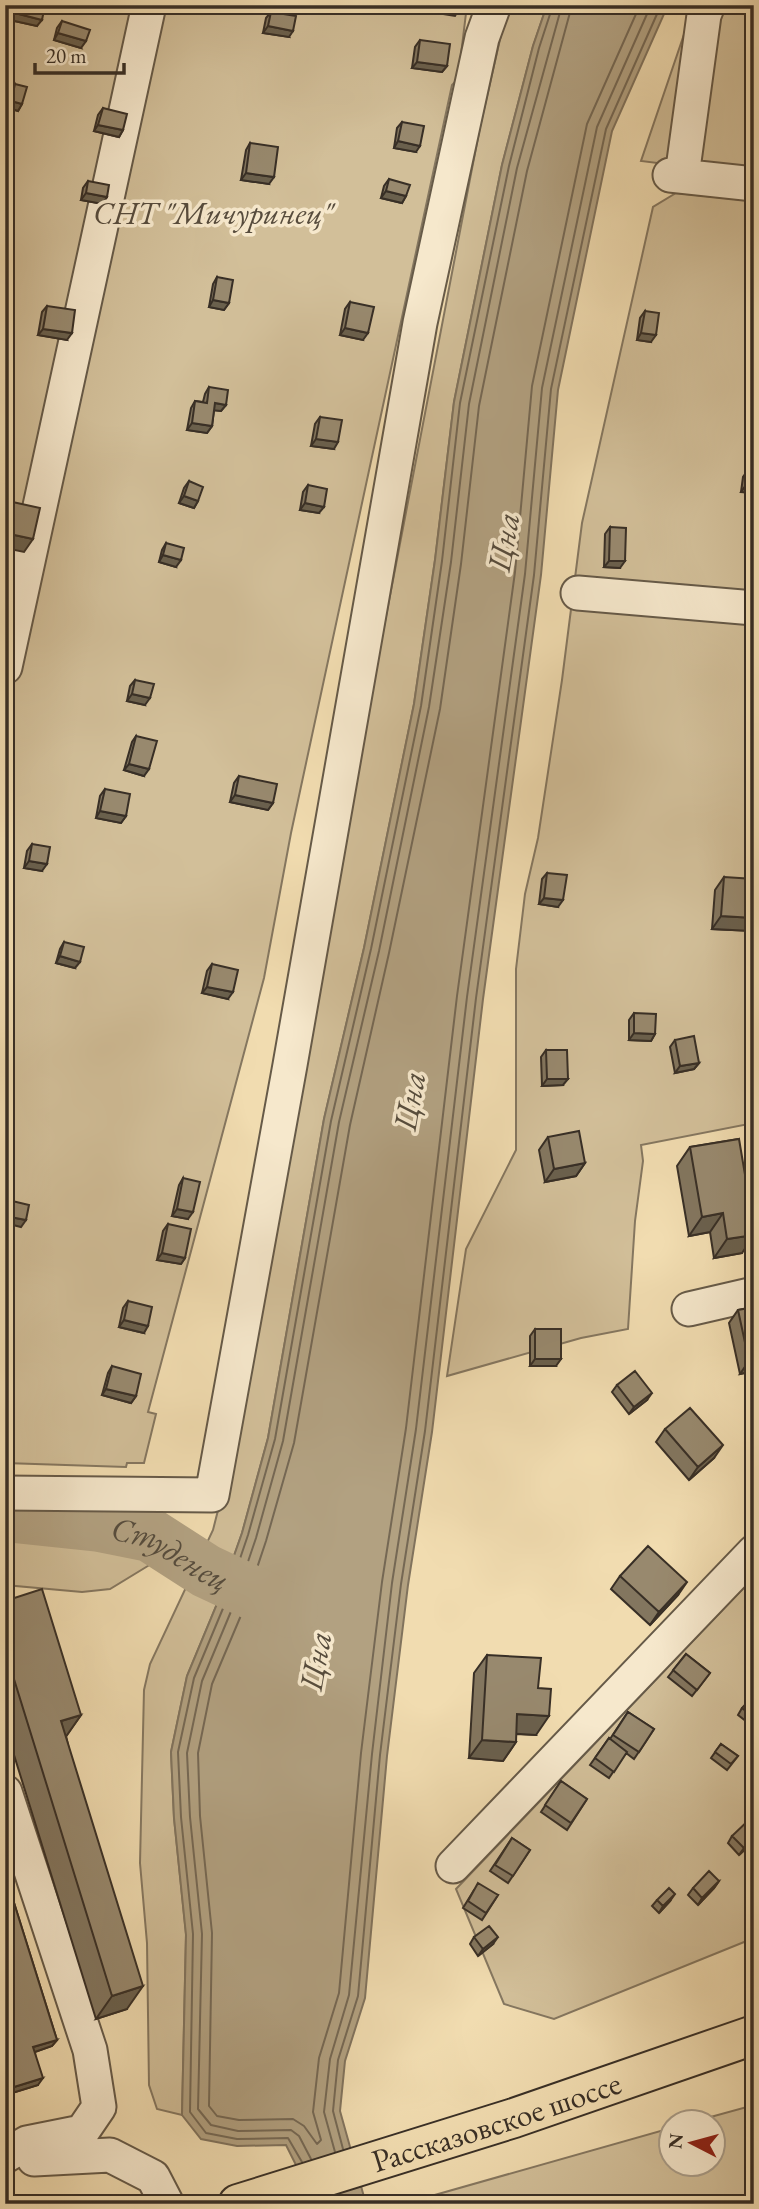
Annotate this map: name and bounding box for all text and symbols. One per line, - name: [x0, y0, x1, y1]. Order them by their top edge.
- scale bar: [35, 32, 124, 76]
- text: 20 m: [46, 42, 87, 69]
- park label: СНТ "Мичуринец": [93, 192, 336, 234]
- water label: Цна: [477, 509, 529, 576]
- water label: Цна: [383, 1068, 435, 1135]
- water label: Студенец: [108, 1506, 236, 1600]
- water label: Цна: [289, 1628, 341, 1695]
- street label: Рассказовское шоссе: [366, 2062, 627, 2182]
- north arrow: [658, 2108, 728, 2178]
- text: N: [662, 2132, 689, 2150]

